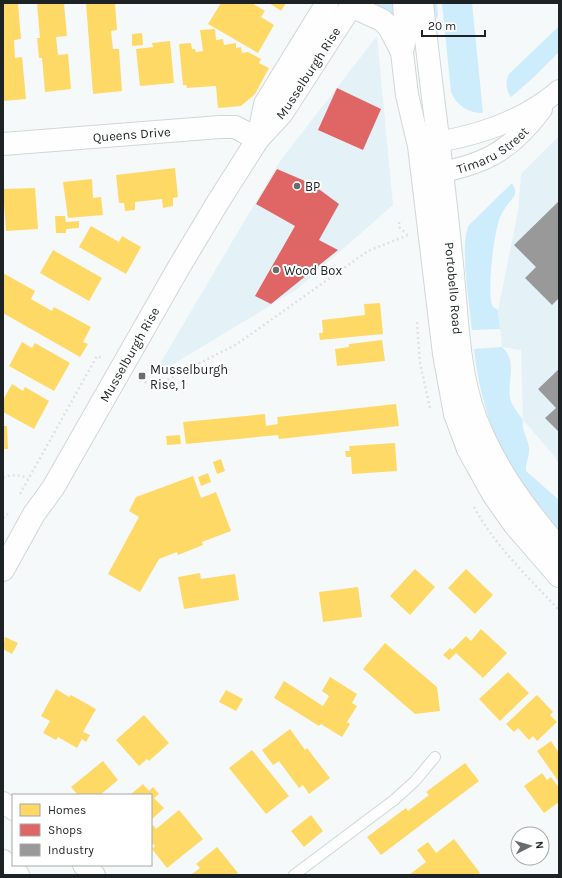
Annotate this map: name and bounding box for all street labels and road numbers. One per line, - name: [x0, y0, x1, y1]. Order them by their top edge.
- street label: Musselburgh Rise: [273, 24, 343, 122]
- street label: Queens Drive: [92, 123, 171, 144]
- street label: Timaru Street: [455, 124, 531, 176]
- street label: Portobello Road: [442, 241, 466, 335]
- street label: Musselburgh Rise: [96, 304, 162, 404]

